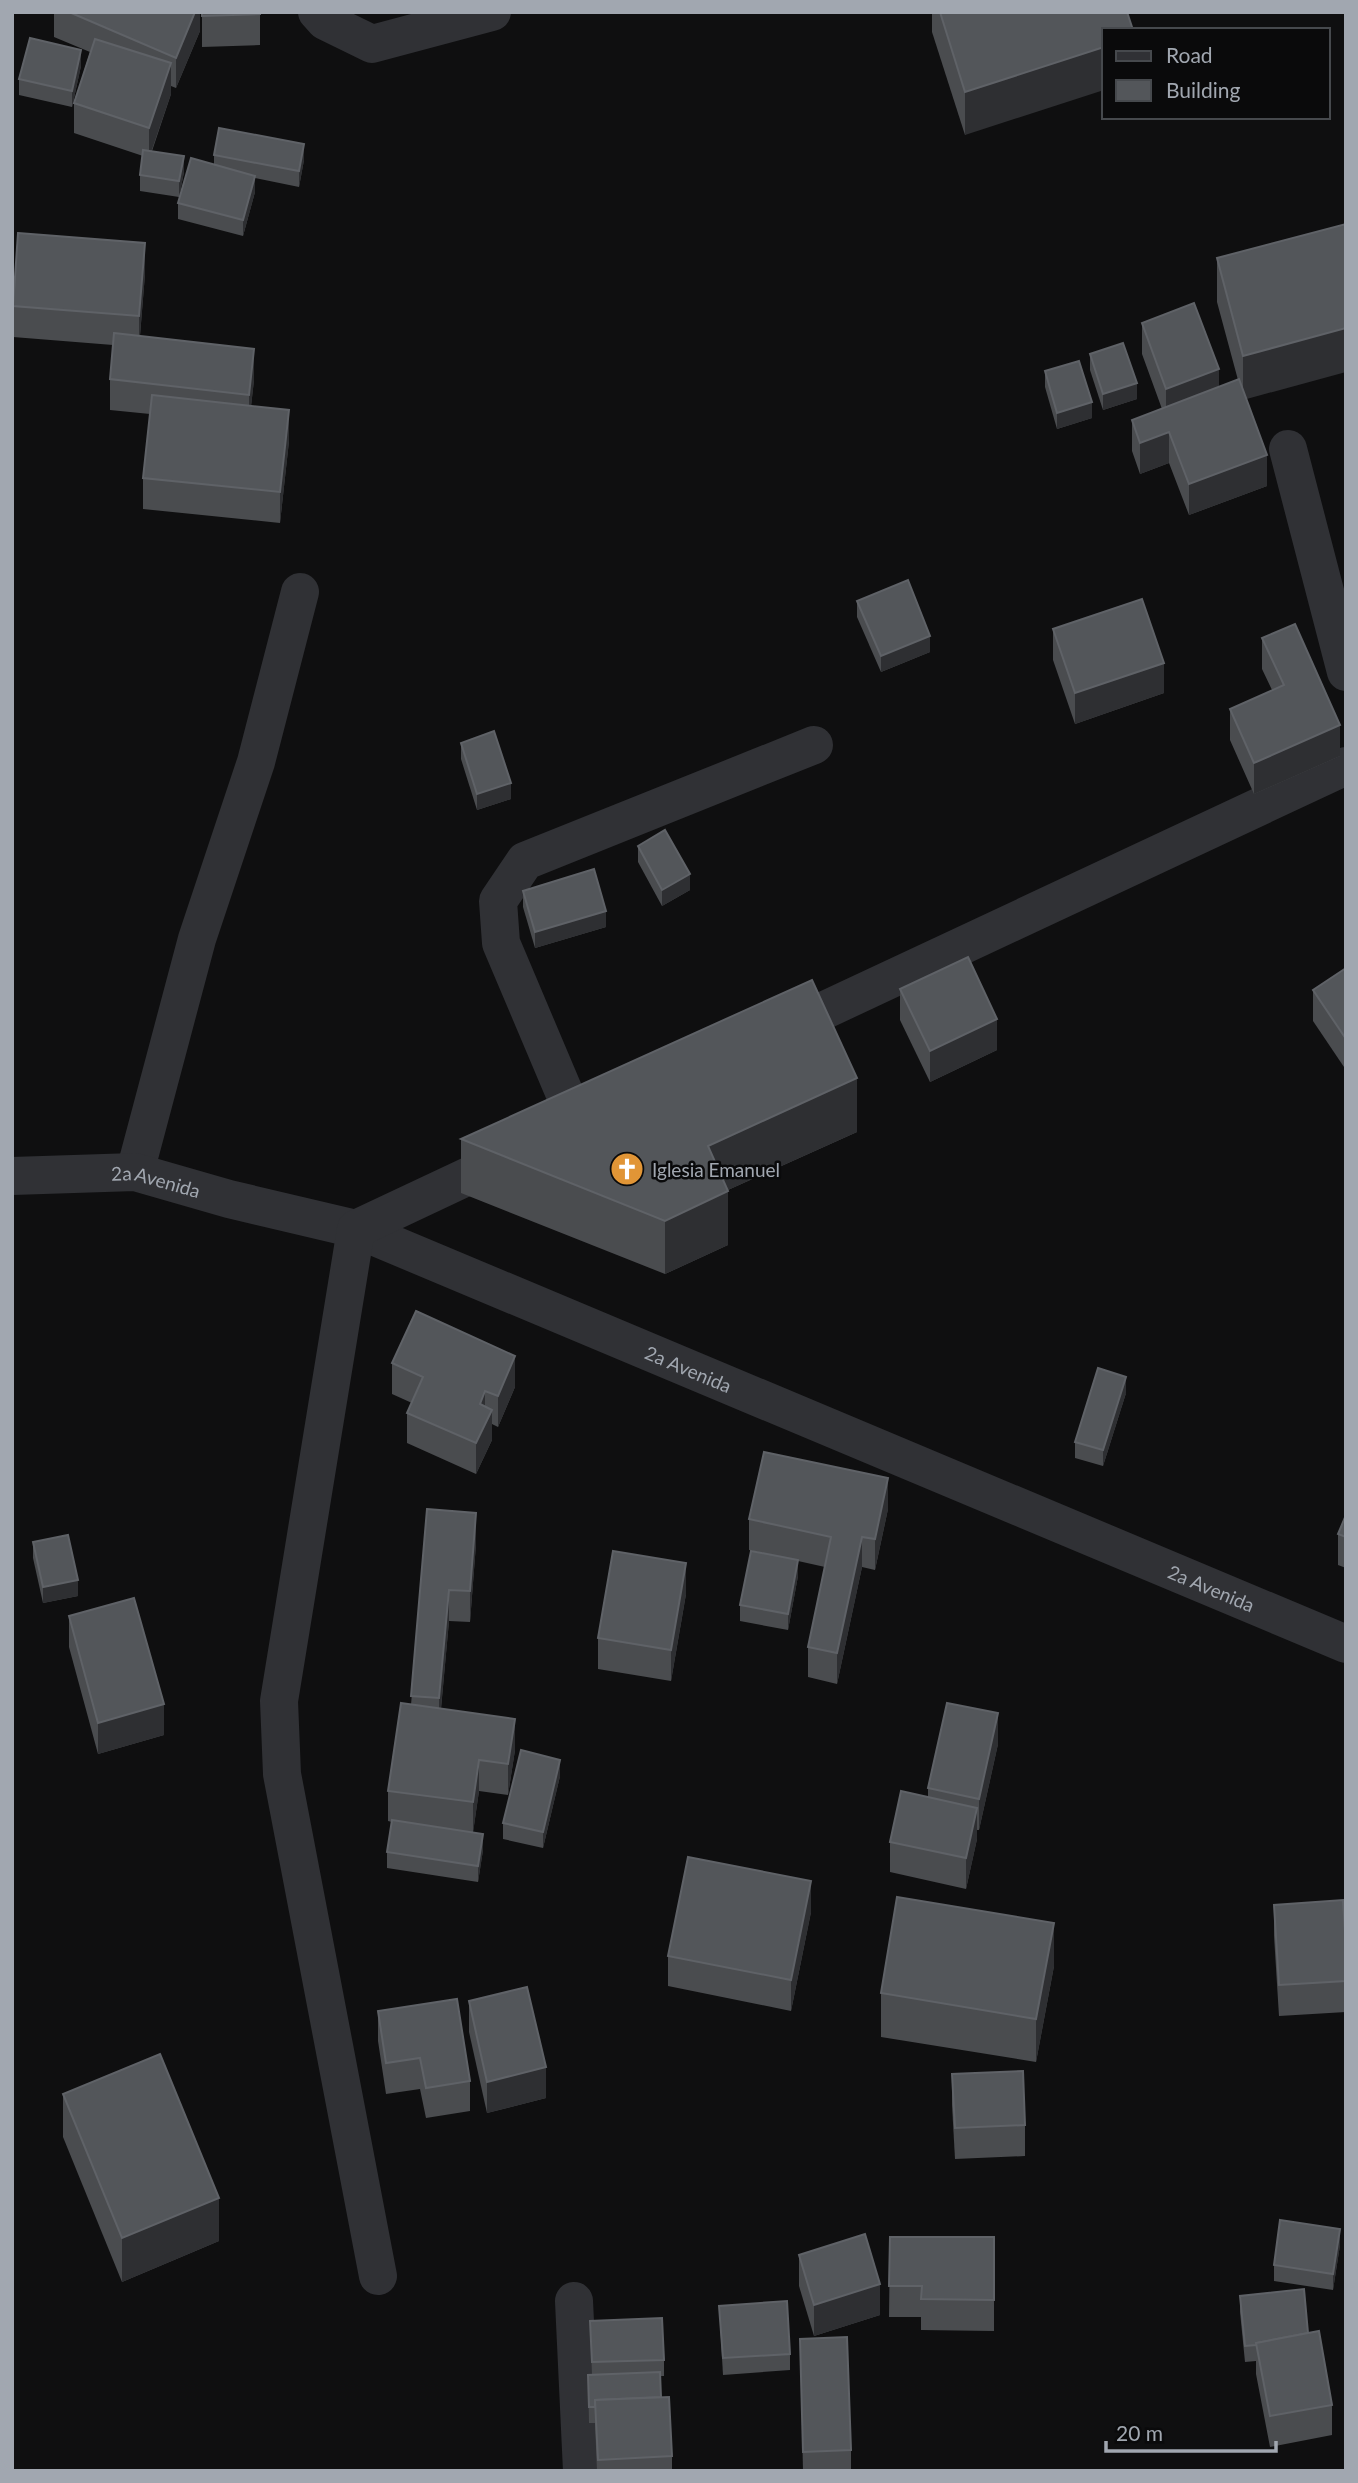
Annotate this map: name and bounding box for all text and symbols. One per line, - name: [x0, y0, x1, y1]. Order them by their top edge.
- legend: [1102, 28, 1330, 119]
- text: Road: [1166, 42, 1213, 67]
- text: Building: [1166, 77, 1241, 102]
- church icon: Iglesia Emanuel: [608, 1150, 646, 1188]
- place label: Iglesia Emanuel: [652, 1158, 780, 1181]
- street label: 2a Avenida: [111, 1160, 203, 1202]
- street label: 2a Avenida: [642, 1340, 735, 1397]
- street label: 2a Avenida: [1165, 1559, 1258, 1616]
- scale bar: [1106, 2410, 1276, 2454]
- text: 20 m: [1116, 2420, 1163, 2445]

